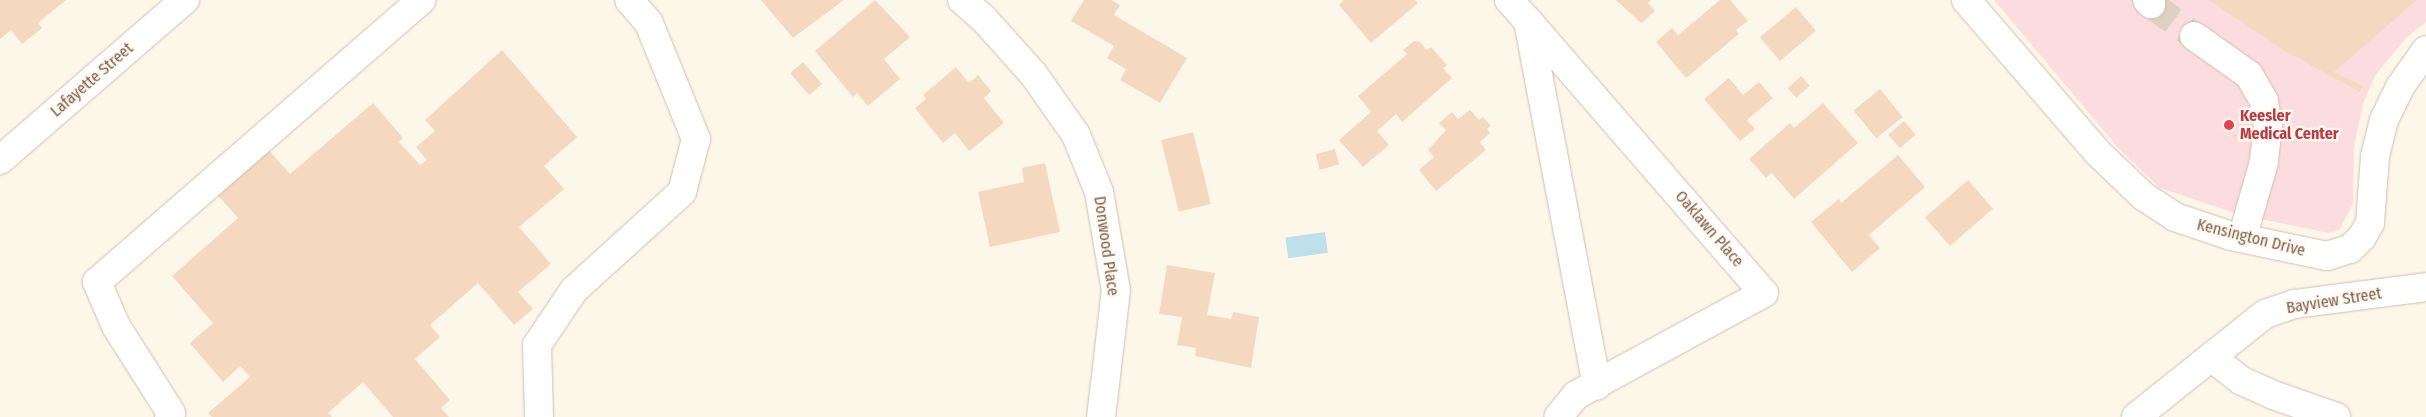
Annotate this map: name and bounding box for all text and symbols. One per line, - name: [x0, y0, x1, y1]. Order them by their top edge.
- street label: Lafayette Street: [47, 39, 137, 121]
- place label: Keesler Medical Center: [2240, 106, 2339, 144]
- marker: Keesler Medical Center: [2222, 118, 2236, 132]
- street label: Oaklawn Place: [1671, 187, 1747, 271]
- street label: Donwood Place: [1090, 195, 1122, 297]
- street label: Kensington Drive: [2195, 215, 2307, 261]
- street label: Bayview Street: [2285, 284, 2383, 318]

